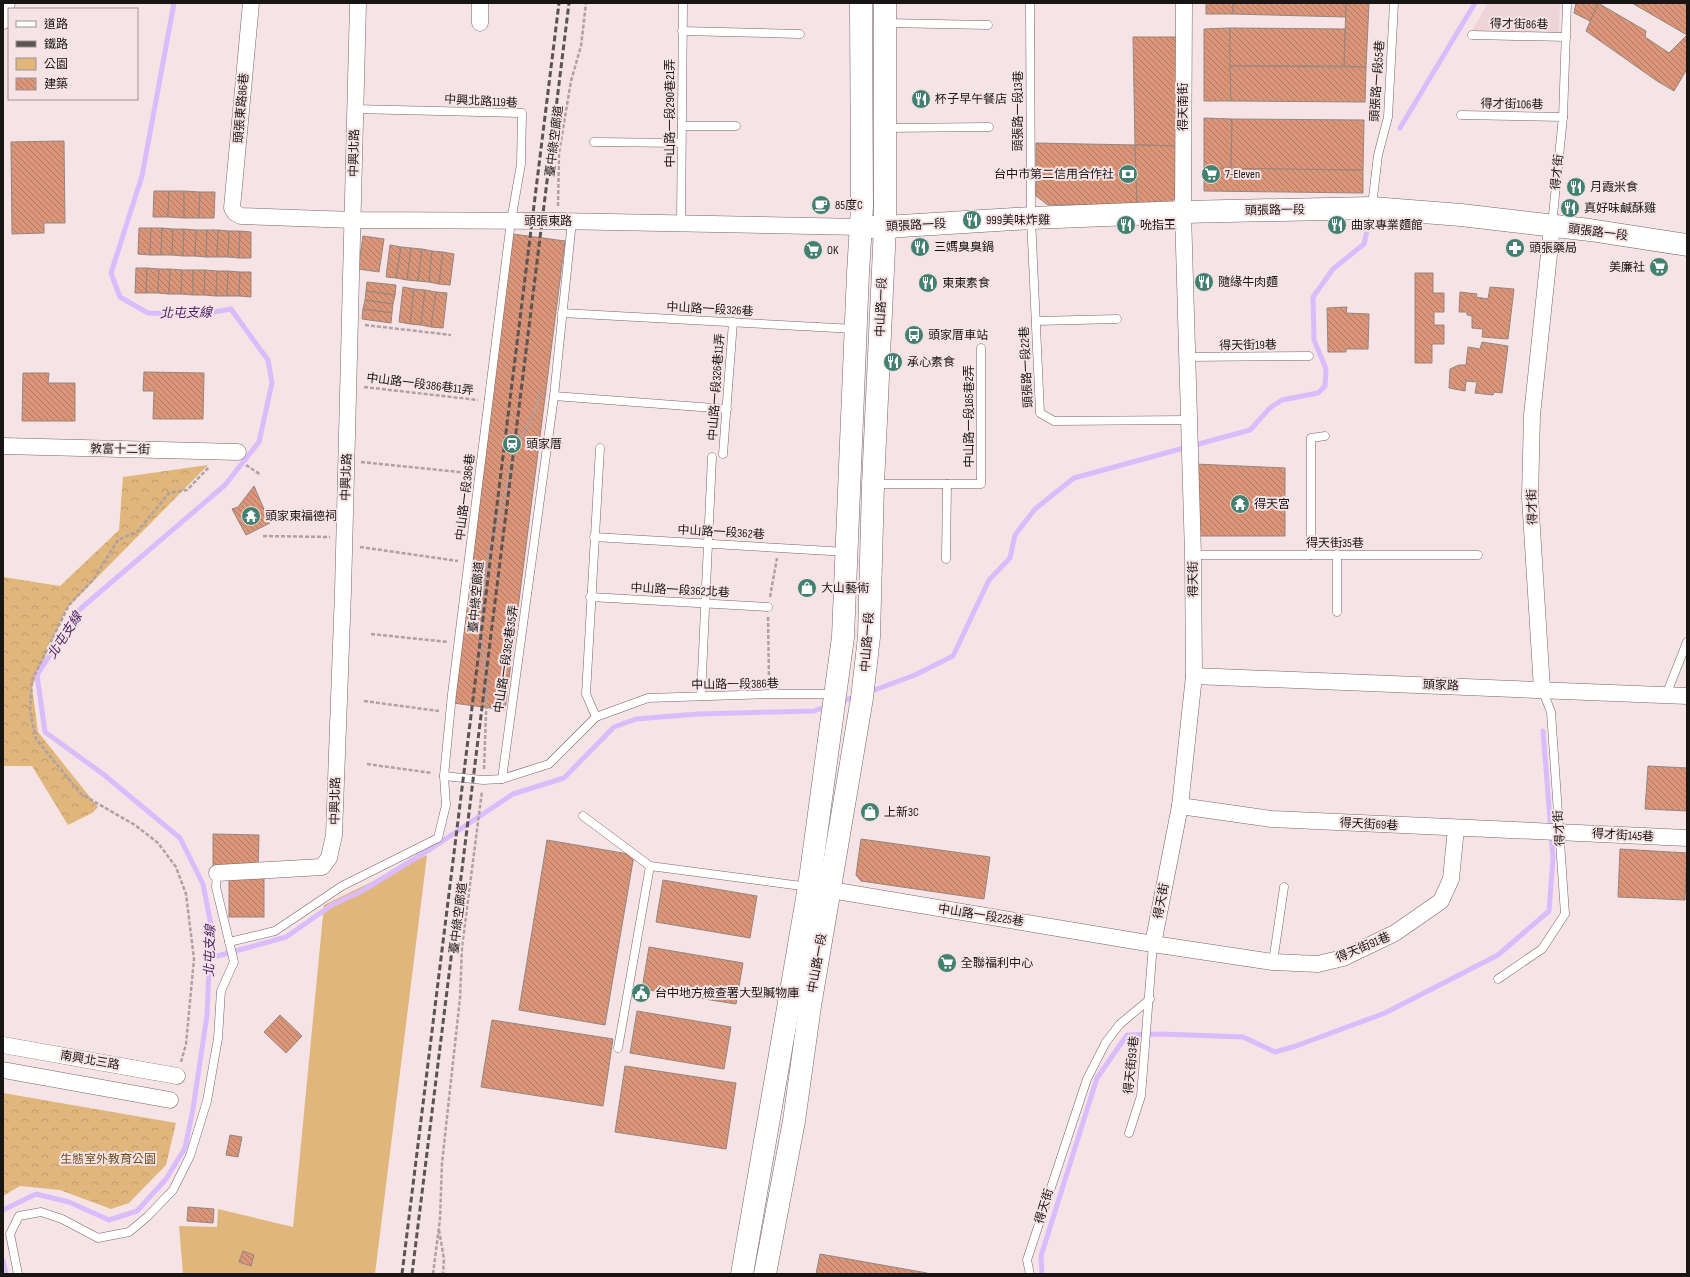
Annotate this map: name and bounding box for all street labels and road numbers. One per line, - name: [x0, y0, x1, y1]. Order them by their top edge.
- street label: 得才街86巷: [1490, 16, 1548, 33]
- street label: 頭張路一段55巷: [1367, 40, 1388, 122]
- street label: 中山路一段290巷21弄: [663, 59, 678, 167]
- street label: 頭張路一段13巷: [1011, 70, 1026, 152]
- street label: 頭張東路86巷: [231, 72, 252, 144]
- street label: 得天南街: [1176, 83, 1191, 131]
- street label: 中興北路119巷: [444, 92, 518, 111]
- street label: 得才街106巷: [1480, 96, 1544, 113]
- street label: 臺中綠空廊道: [543, 104, 566, 178]
- street label: 中興北路: [347, 129, 362, 177]
- street label: 得才街: [1548, 153, 1567, 191]
- street label: 頭張路一段: [1245, 202, 1305, 219]
- street label: 頭張東路: [524, 214, 572, 229]
- street label: 頭張路一段: [886, 216, 946, 235]
- street label: 頭張路一段: [1567, 221, 1629, 244]
- street label: 中山路一段: [873, 277, 890, 337]
- street label: 中山路一段326巷: [666, 300, 754, 319]
- street label: 頭張路一段22巷: [1017, 326, 1036, 408]
- street label: 中山路一段326巷11弄: [705, 333, 728, 441]
- street label: 得天街19巷: [1219, 337, 1277, 354]
- street label: 中山路一段185巷2弄: [962, 364, 977, 468]
- street label: 中山路一段386巷11弄: [365, 370, 474, 399]
- street label: 敦富十二街: [90, 441, 150, 458]
- street label: 中興北路: [338, 453, 355, 501]
- street label: 中山路一段386巷: [453, 453, 478, 541]
- street label: 得才街: [1524, 489, 1541, 525]
- street label: 中山路一段362巷: [677, 523, 765, 542]
- street label: 得天街35巷: [1306, 536, 1364, 551]
- street label: 臺中綠空廊道: [466, 561, 487, 634]
- street label: 得天街: [1186, 561, 1201, 597]
- street label: 中山路一段362北巷: [630, 580, 730, 601]
- street label: 中山路一段362巷35弄: [491, 604, 522, 714]
- street label: 中山路一段: [858, 612, 877, 672]
- street label: 中山路一段386巷: [691, 676, 779, 693]
- street label: 頭家路: [1423, 677, 1459, 694]
- street label: 中興北路: [328, 777, 343, 825]
- street label: 得才街: [1551, 809, 1568, 846]
- street label: 得天街69巷: [1339, 815, 1399, 834]
- street label: 得才街145巷: [1592, 826, 1654, 845]
- street label: 臺中綠空廊道: [447, 881, 470, 955]
- street label: 得天街: [1151, 882, 1172, 920]
- street label: 中山路一段225巷: [937, 901, 1025, 930]
- street label: 得天街91巷: [1334, 929, 1393, 966]
- street label: 中山路一段: [805, 932, 830, 994]
- street label: 得天街93巷: [1121, 1035, 1142, 1095]
- street label: 南興北三路: [59, 1048, 121, 1073]
- street label: 得天街: [1032, 1187, 1057, 1226]

